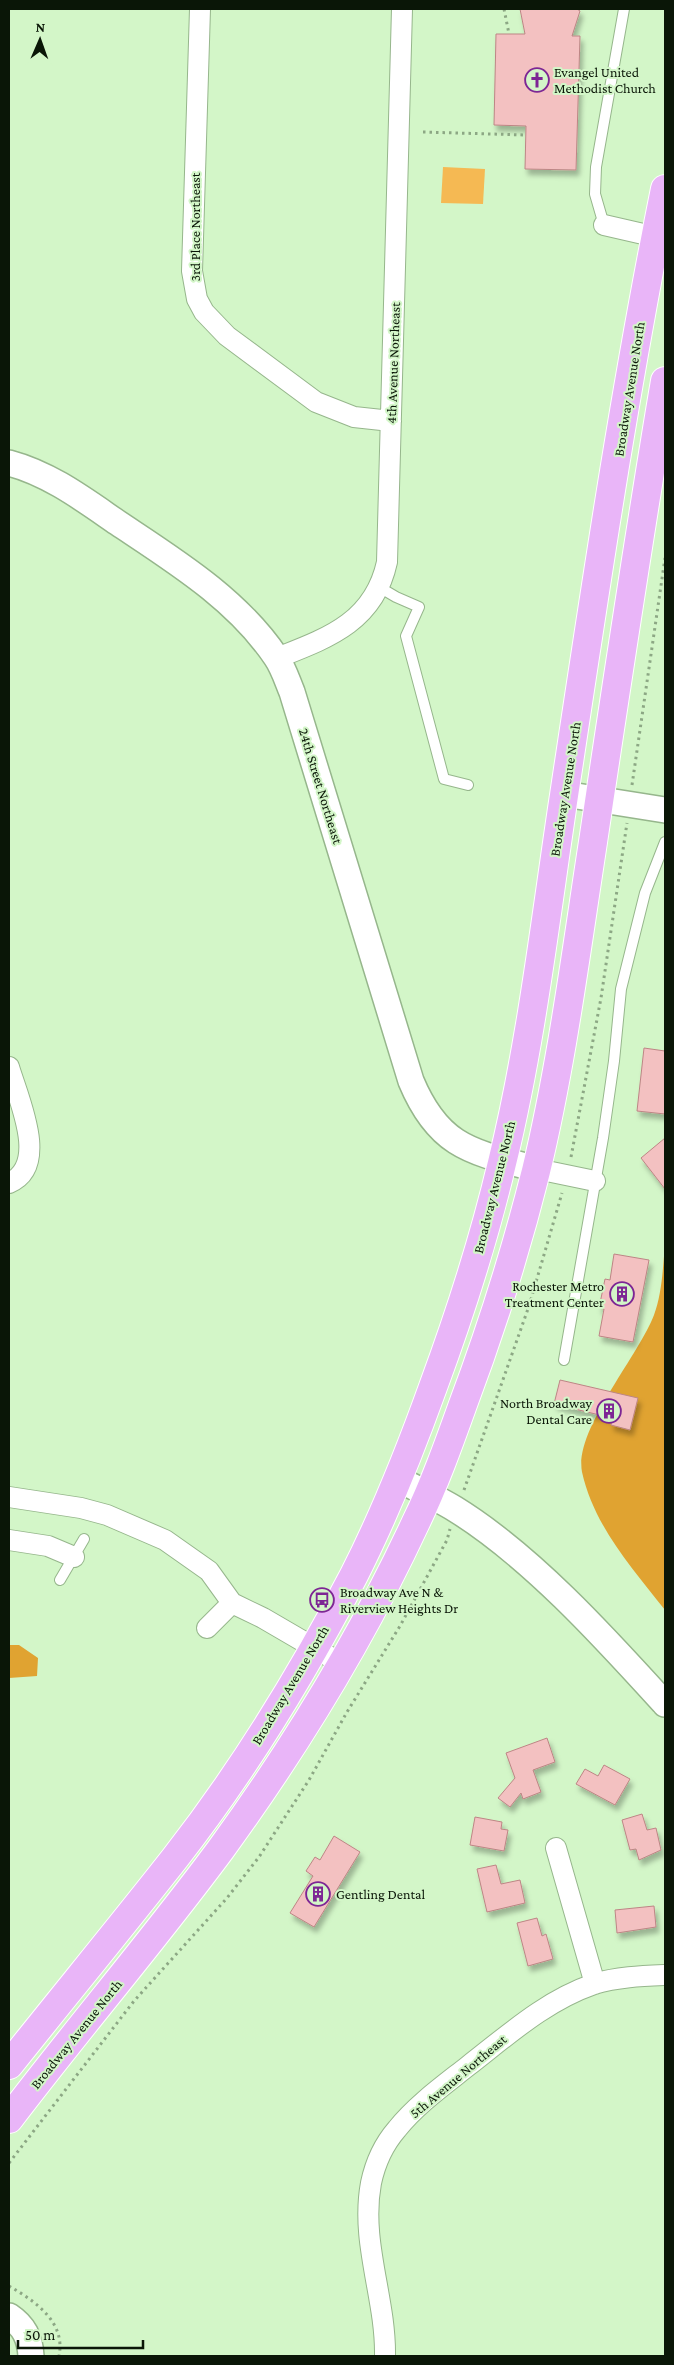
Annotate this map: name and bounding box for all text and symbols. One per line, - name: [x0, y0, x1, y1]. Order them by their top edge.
- north arrow: [15, 15, 65, 65]
- text: N: [35, 19, 46, 35]
- place label: Evangel United Methodist Church: [554, 64, 656, 96]
- church icon: Evangel United Methodist Church: [524, 67, 550, 93]
- street label: 3rd Place Northeast: [187, 172, 203, 281]
- street label: 4th Avenue Northeast: [383, 302, 403, 424]
- street label: Broadway Avenue North: [610, 320, 648, 457]
- street label: Broadway Avenue North: [546, 720, 584, 857]
- street label: 24th Street Northeast: [296, 726, 346, 846]
- street label: Broadway Avenue North: [470, 1119, 518, 1255]
- place label: Rochester Metro Treatment Center: [505, 1278, 604, 1310]
- building icon: Rochester Metro Treatment Center: [609, 1281, 635, 1307]
- place label: North Broadway Dental Care: [500, 1395, 593, 1427]
- building icon: North Broadway Dental Care: [596, 1398, 622, 1424]
- place label: Broadway Ave N & Riverview Heights Dr: [340, 1584, 458, 1616]
- bus stop icon: Broadway Ave N & Riverview Heights Dr: [309, 1587, 335, 1613]
- street label: Broadway Avenue North: [248, 1622, 332, 1747]
- building icon: Gentling Dental: [305, 1881, 331, 1907]
- place label: Gentling Dental: [336, 1886, 425, 1902]
- street label: Broadway Avenue North: [27, 1976, 125, 2092]
- street label: 5th Avenue Northeast: [406, 2031, 510, 2121]
- scale bar: [18, 2318, 142, 2350]
- text: 50 m: [25, 2327, 55, 2343]

